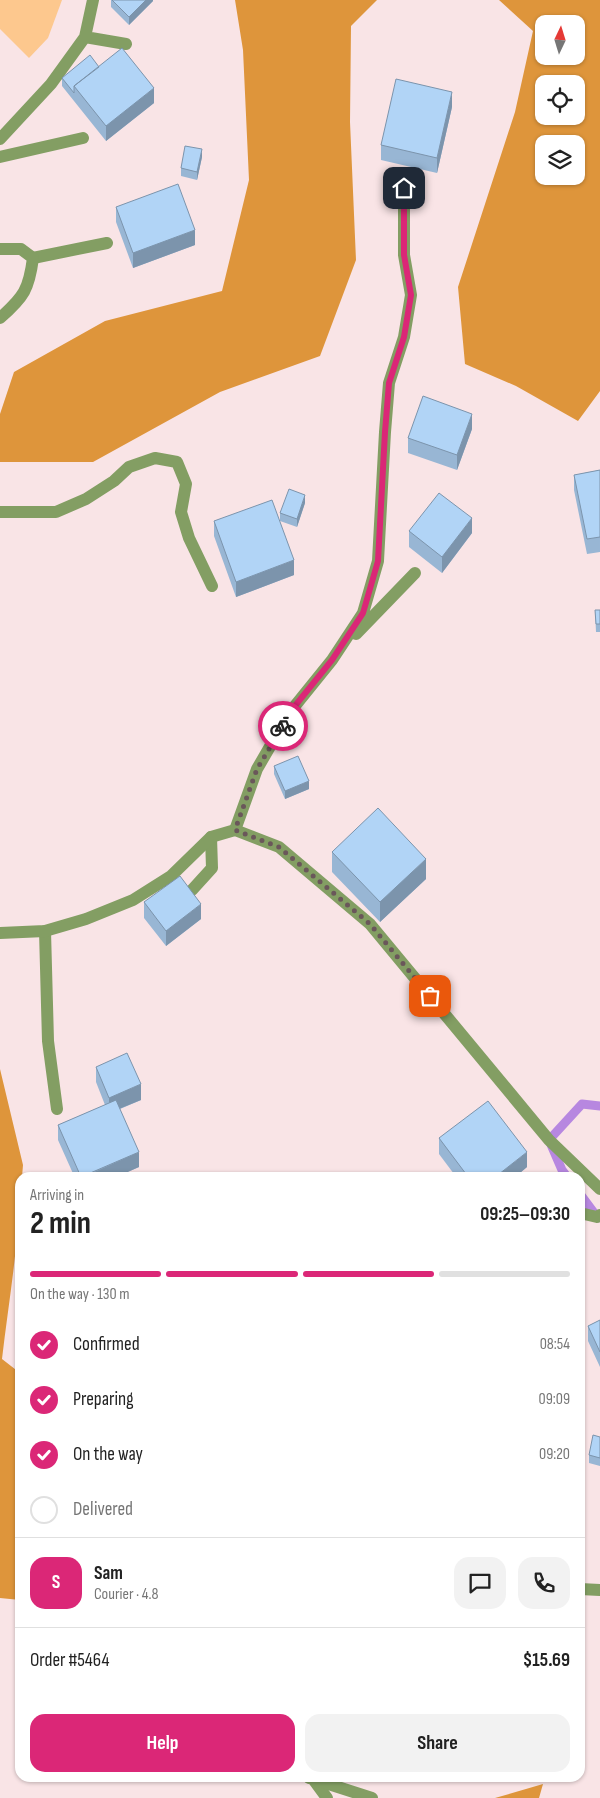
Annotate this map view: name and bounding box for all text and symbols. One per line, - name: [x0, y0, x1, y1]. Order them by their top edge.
- north arrow: [535, 15, 585, 65]
- map controls: [535, 15, 585, 185]
- button: locate: [535, 75, 585, 125]
- button: layers: [535, 135, 585, 185]
- pin: [383, 167, 425, 209]
- icon: home: [390, 174, 418, 202]
- courier: [258, 701, 308, 751]
- icon: bike: [269, 712, 297, 740]
- pin: [409, 975, 451, 1017]
- icon: bag: [416, 982, 444, 1010]
- text: Arriving in: [30, 1186, 84, 1205]
- text: 09:25–09:30: [480, 1203, 570, 1226]
- text: 2 min: [30, 1204, 91, 1243]
- text: On the way · 130 m: [30, 1285, 129, 1304]
- icon: check: [30, 1331, 58, 1359]
- text: Confirmed: [73, 1333, 140, 1356]
- text: 08:54: [540, 1335, 570, 1354]
- icon: check: [30, 1386, 58, 1414]
- text: Preparing: [73, 1388, 134, 1411]
- text: 09:09: [539, 1390, 570, 1409]
- icon: check: [30, 1441, 58, 1469]
- text: On the way: [73, 1443, 143, 1466]
- text: 09:20: [539, 1445, 570, 1464]
- text: Delivered: [73, 1498, 133, 1521]
- button: chat: [454, 1557, 506, 1609]
- button: phone: [518, 1557, 570, 1609]
- text: Sam: [94, 1562, 123, 1585]
- text: S: [52, 1571, 60, 1594]
- text: Courier · 4.8: [94, 1585, 158, 1604]
- text: Order #5464: [30, 1649, 109, 1672]
- text: $15.69: [523, 1649, 570, 1672]
- button: Help: [30, 1714, 295, 1772]
- button: Share: [305, 1714, 570, 1772]

